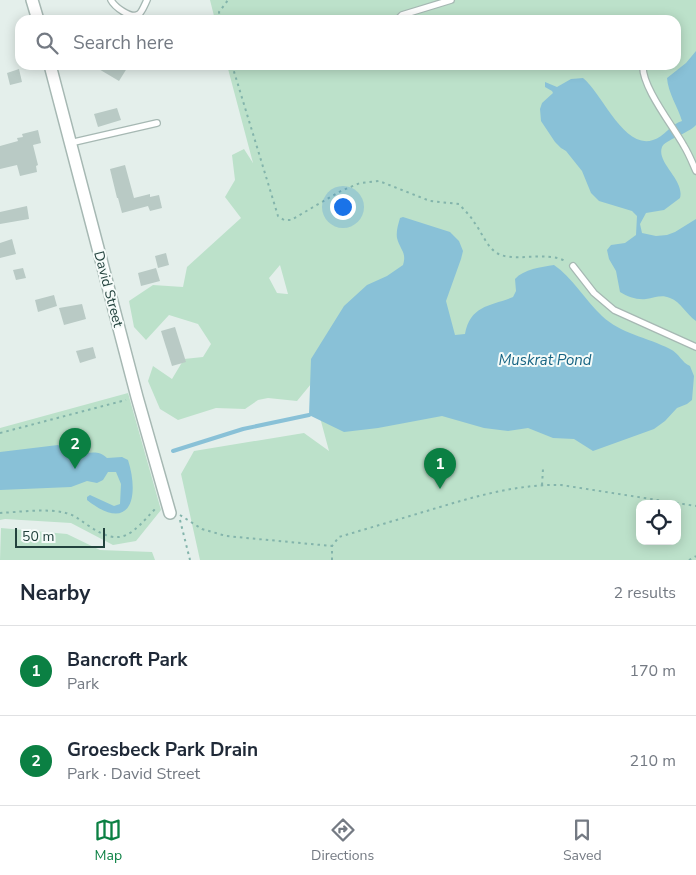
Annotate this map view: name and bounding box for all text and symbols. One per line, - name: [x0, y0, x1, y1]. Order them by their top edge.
- search box: [15, 15, 681, 70]
- icon: search: [33, 29, 61, 57]
- text: Search here: [73, 30, 174, 56]
- your location: [330, 194, 356, 220]
- street label: David Street: [89, 249, 128, 329]
- water label: Muskrat Pond: [498, 350, 592, 370]
- pin: 2: [59, 428, 91, 469]
- pin: 1: [424, 448, 456, 489]
- map controls: [636, 500, 681, 545]
- button: locate: [636, 500, 681, 545]
- scale bar: [15, 525, 105, 548]
- text: 50 m: [22, 527, 54, 546]
- text: Nearby: [20, 579, 90, 607]
- text: 2 results: [614, 582, 676, 604]
- text: Bancroft Park: [67, 647, 187, 673]
- text: 1: [31, 660, 41, 682]
- text: 170 m: [629, 660, 676, 682]
- text: Park: [67, 673, 99, 695]
- text: Groesbeck Park Drain: [67, 737, 258, 763]
- text: 2: [31, 750, 41, 772]
- text: 210 m: [629, 750, 676, 772]
- text: Park · David Street: [67, 763, 200, 785]
- tab: Map: [94, 816, 122, 865]
- tab: Directions: [311, 816, 374, 865]
- tab: Saved: [563, 816, 602, 865]

